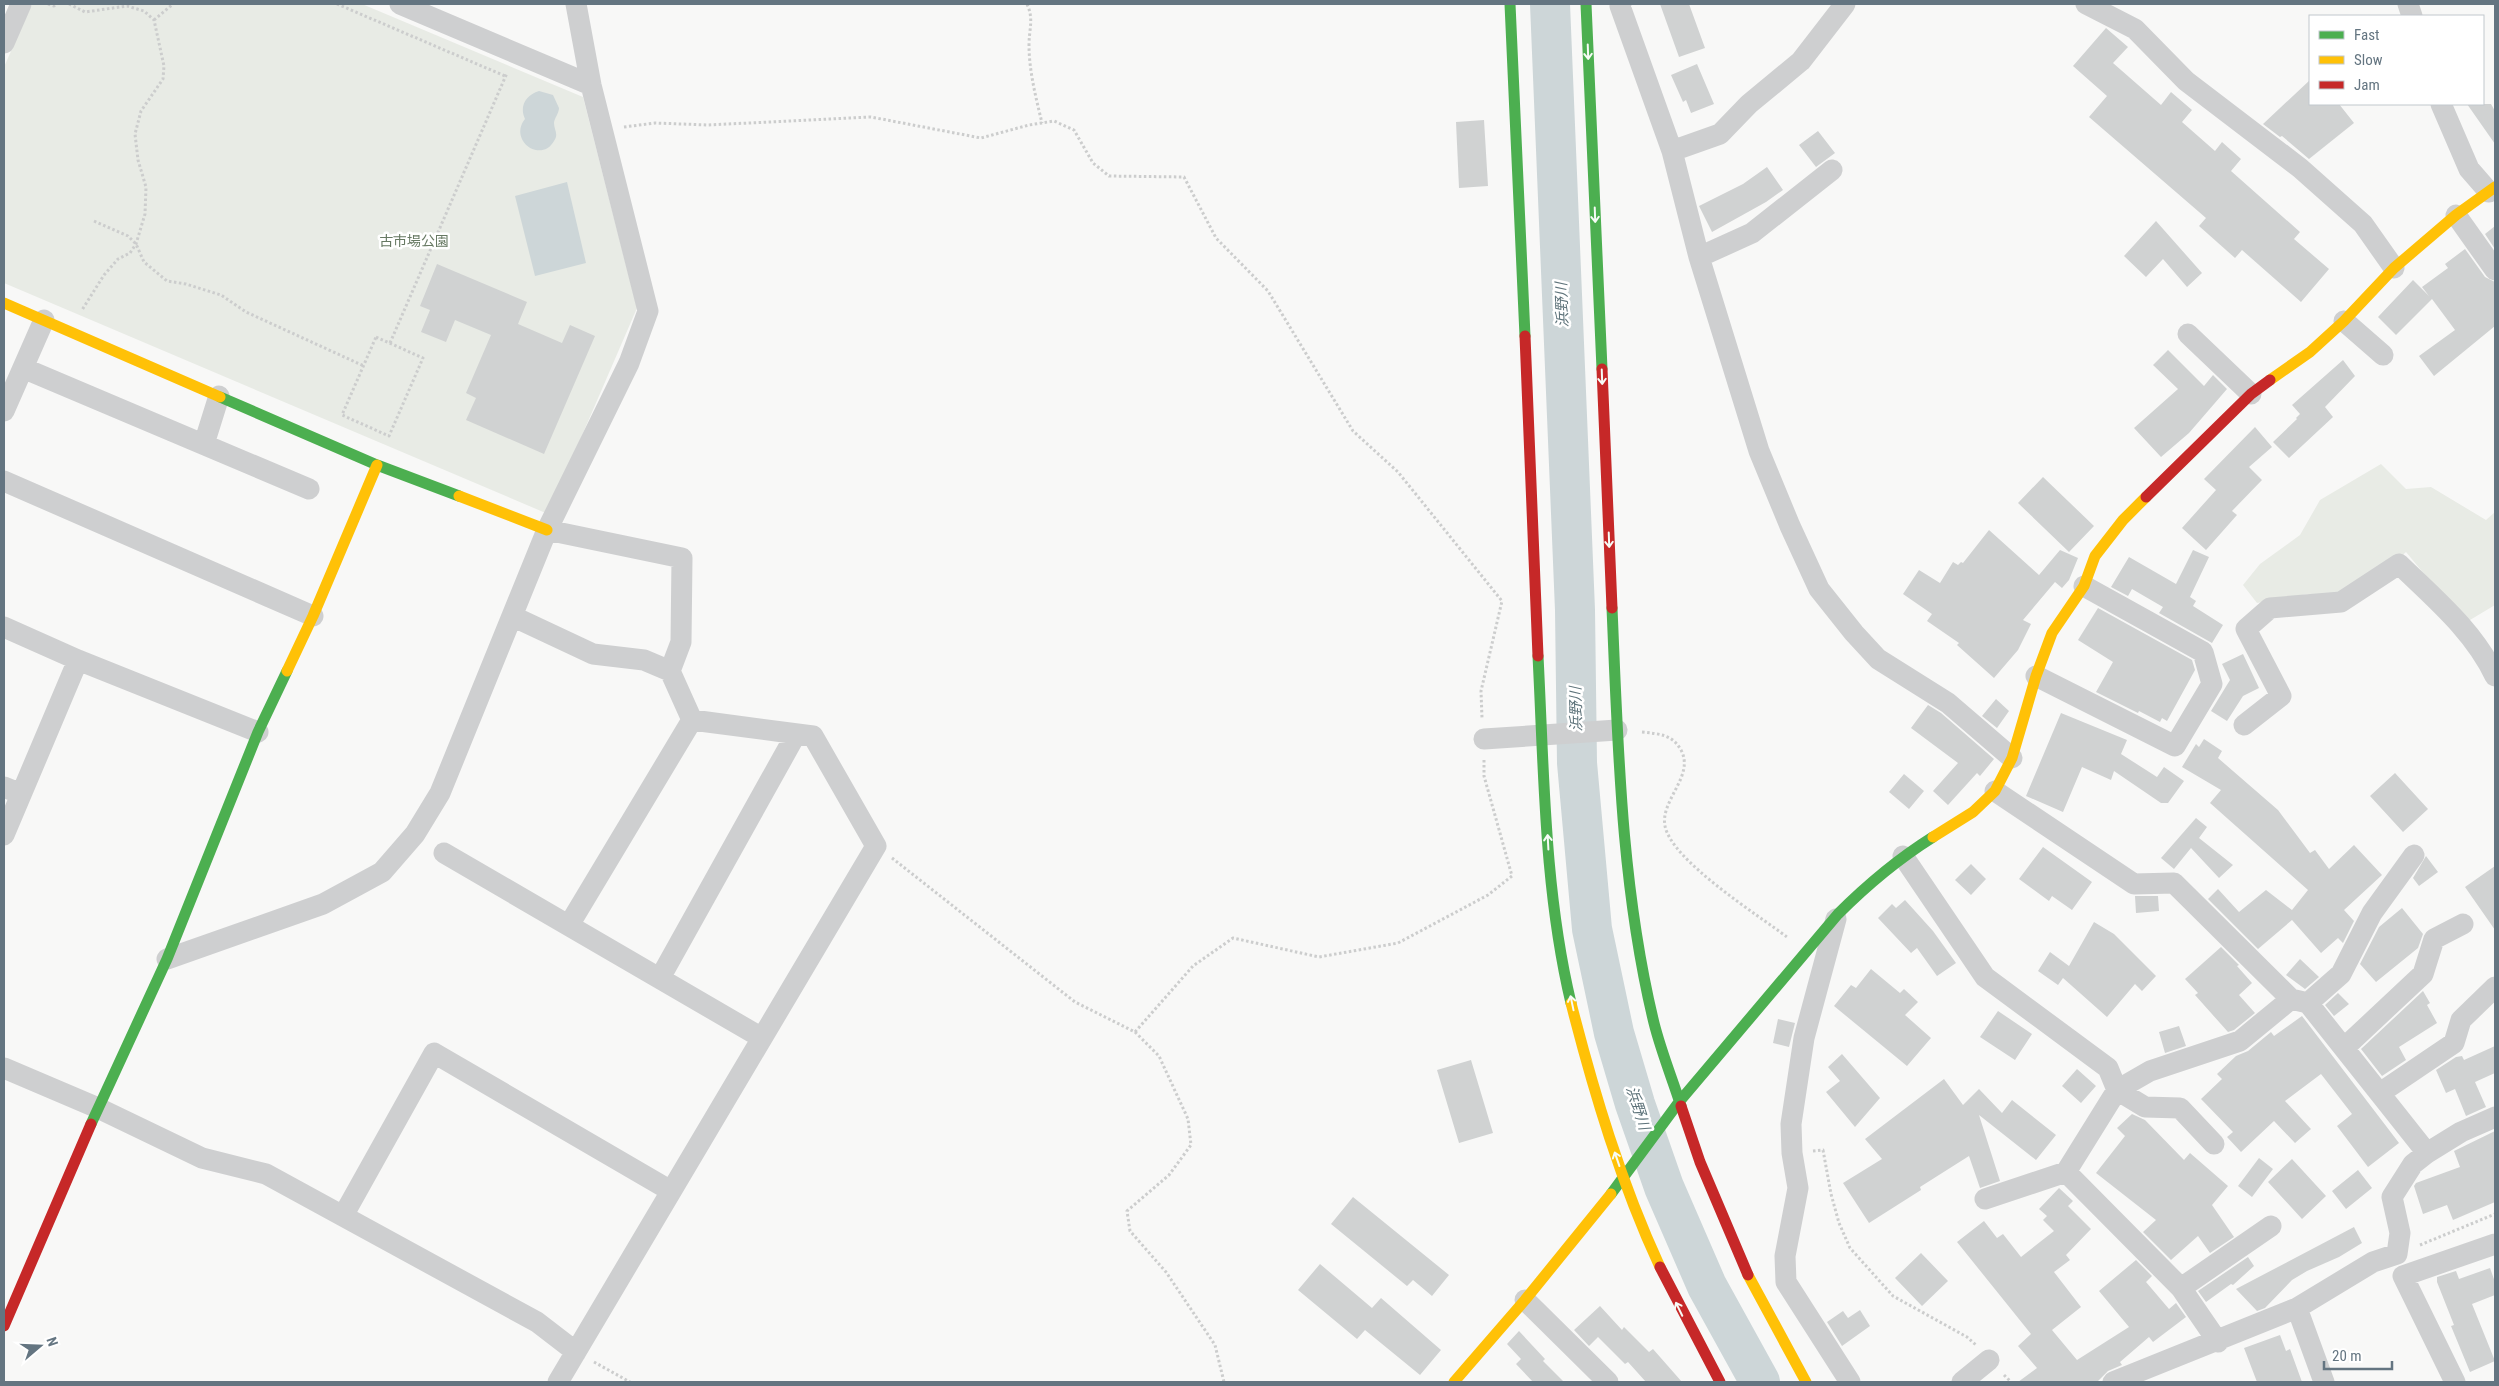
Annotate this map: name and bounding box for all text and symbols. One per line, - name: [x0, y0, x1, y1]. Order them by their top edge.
- legend: [2309, 15, 2484, 105]
- text: Fast: [2354, 26, 2379, 44]
- one-way arrow: [1583, 44, 1593, 60]
- text: Slow: [2354, 51, 2383, 69]
- text: Jam: [2354, 76, 2380, 94]
- one-way arrow: [1590, 207, 1599, 223]
- park label: 古市場公園: [379, 233, 449, 249]
- water label: 浜野川: [1552, 280, 1572, 328]
- one-way arrow: [1597, 369, 1606, 385]
- one-way arrow: [1604, 531, 1613, 547]
- water label: 浜野川: [1567, 684, 1585, 732]
- one-way arrow: [1544, 835, 1553, 851]
- one-way arrow: [1567, 995, 1576, 1011]
- water label: 浜野川: [1622, 1084, 1654, 1134]
- one-way arrow: [1612, 1151, 1622, 1167]
- one-way arrow: [1674, 1302, 1684, 1317]
- north arrow: [15, 1321, 65, 1371]
- text: N: [43, 1335, 61, 1348]
- scale bar: [2324, 1338, 2392, 1370]
- text: 20 m: [2332, 1347, 2362, 1365]

